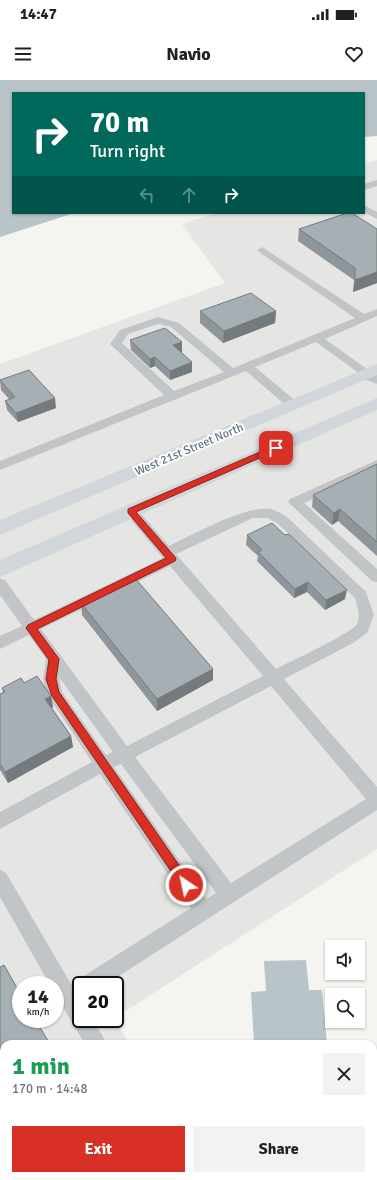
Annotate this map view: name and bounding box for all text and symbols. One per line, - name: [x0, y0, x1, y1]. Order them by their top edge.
- text: 14:47: [20, 5, 57, 23]
- icon: menu: [12, 43, 34, 65]
- text: Navio: [166, 43, 211, 65]
- icon: heart: [343, 43, 365, 65]
- text: 70 m: [90, 106, 149, 140]
- icon: right: [24, 108, 76, 160]
- text: Turn right: [90, 140, 165, 162]
- icon: left: [136, 184, 158, 206]
- icon: ahead: [178, 184, 200, 206]
- icon: right: [220, 184, 242, 206]
- street label: West 21st Street North: [133, 420, 246, 479]
- pin: [259, 431, 293, 465]
- icon: arrive: [265, 437, 287, 459]
- position arrow: [165, 864, 207, 906]
- map controls: [325, 940, 365, 1028]
- button: sound: [325, 940, 365, 980]
- speed limit sign: 20: [72, 976, 124, 1028]
- text: 14: [27, 984, 49, 1009]
- button: search: [325, 988, 365, 1028]
- text: km/h: [27, 1006, 49, 1018]
- text: 1 min: [12, 1051, 70, 1081]
- button: close: [323, 1053, 365, 1095]
- text: 170 m · 14:48: [12, 1081, 88, 1097]
- button: Exit: [12, 1126, 185, 1172]
- button: Share: [193, 1126, 365, 1172]

